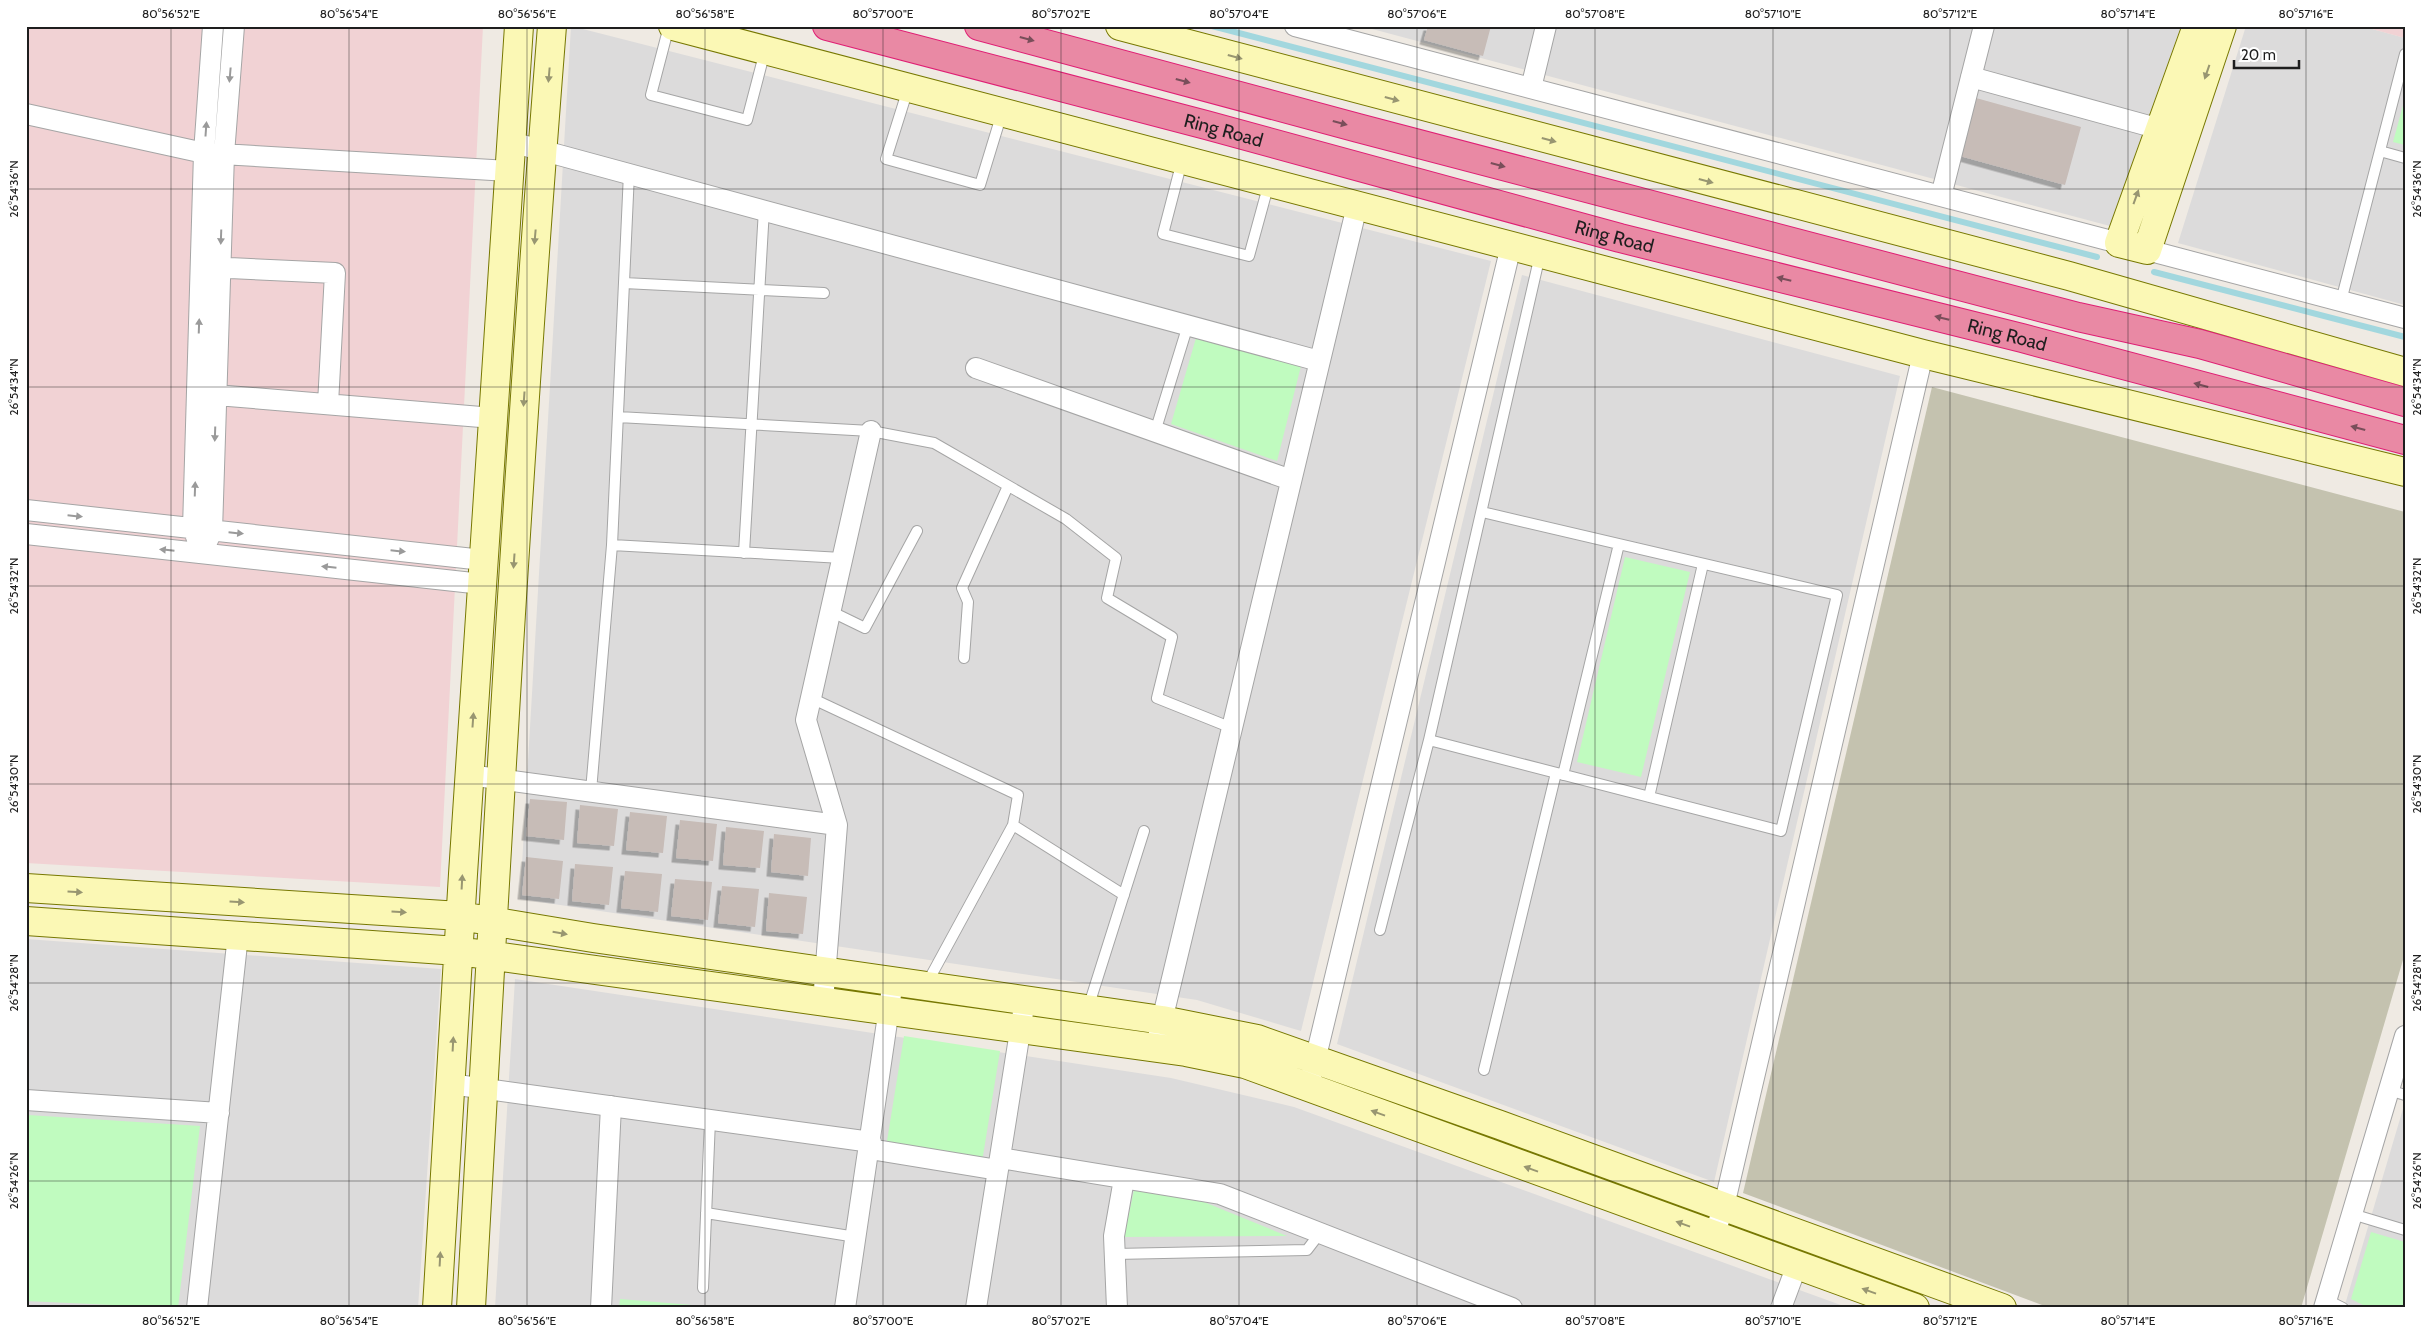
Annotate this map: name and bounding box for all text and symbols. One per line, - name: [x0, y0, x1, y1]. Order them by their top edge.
- text: 80°56'52"E: [142, 6, 200, 21]
- text: 80°56'54"E: [320, 6, 379, 21]
- text: 80°56'56"E: [498, 6, 557, 21]
- text: 80°56'58"E: [676, 6, 735, 21]
- text: 80°57'00"E: [853, 6, 914, 21]
- text: 80°57'02"E: [1032, 6, 1091, 21]
- text: 80°57'04"E: [1209, 6, 1269, 21]
- text: 80°57'06"E: [1387, 6, 1447, 21]
- text: 80°57'08"E: [1565, 6, 1625, 21]
- text: 80°57'10"E: [1745, 6, 1802, 21]
- text: 80°57'12"E: [1923, 6, 1978, 21]
- text: 80°57'14"E: [2101, 6, 2156, 21]
- text: 80°57'16"E: [2279, 6, 2334, 21]
- one-way arrow: [1019, 35, 1034, 43]
- scale bar: [2234, 38, 2298, 70]
- text: 20 m: [2241, 46, 2276, 64]
- one-way arrow: [1228, 53, 1243, 61]
- one-way arrow: [2203, 65, 2210, 80]
- one-way arrow: [226, 67, 234, 83]
- one-way arrow: [544, 67, 552, 83]
- one-way arrow: [1176, 77, 1191, 85]
- one-way arrow: [1385, 95, 1400, 103]
- street label: Ring Road: [1182, 108, 1266, 152]
- one-way arrow: [1333, 120, 1348, 128]
- one-way arrow: [202, 121, 210, 137]
- one-way arrow: [1542, 137, 1557, 145]
- text: 26°54'36"N: [6, 160, 21, 218]
- text: 26°54'36"N: [2409, 160, 2424, 218]
- one-way arrow: [1490, 161, 1505, 169]
- one-way arrow: [1699, 178, 1714, 186]
- one-way arrow: [2133, 189, 2140, 204]
- street label: Ring Road: [1572, 215, 1656, 258]
- one-way arrow: [217, 229, 225, 245]
- one-way arrow: [531, 229, 539, 245]
- one-way arrow: [1777, 274, 1792, 282]
- street label: Ring Road: [1965, 313, 2049, 356]
- one-way arrow: [1934, 314, 1949, 322]
- one-way arrow: [195, 318, 203, 334]
- text: 26°54'34"N: [6, 358, 21, 416]
- text: 26°54'34"N: [2409, 358, 2424, 416]
- one-way arrow: [2193, 381, 2208, 389]
- one-way arrow: [520, 391, 528, 407]
- one-way arrow: [2350, 423, 2365, 431]
- one-way arrow: [211, 427, 219, 443]
- one-way arrow: [191, 480, 199, 496]
- one-way arrow: [67, 512, 83, 520]
- one-way arrow: [229, 529, 245, 537]
- one-way arrow: [159, 546, 175, 554]
- one-way arrow: [390, 547, 406, 555]
- one-way arrow: [509, 553, 517, 569]
- text: 26°54'32"N: [6, 558, 21, 614]
- text: 26°54'32"N: [2409, 558, 2424, 614]
- one-way arrow: [321, 563, 337, 571]
- one-way arrow: [469, 712, 477, 728]
- text: 26°54'30"N: [6, 755, 21, 814]
- text: 26°54'30"N: [2409, 755, 2424, 814]
- one-way arrow: [459, 874, 467, 890]
- one-way arrow: [67, 888, 83, 896]
- one-way arrow: [229, 898, 245, 906]
- one-way arrow: [392, 909, 408, 917]
- one-way arrow: [553, 929, 569, 937]
- text: 26°54'28"N: [6, 954, 21, 1012]
- text: 26°54'28"N: [2409, 954, 2424, 1012]
- one-way arrow: [449, 1036, 457, 1052]
- one-way arrow: [1371, 1108, 1385, 1116]
- text: 26°54'26"N: [6, 1152, 21, 1210]
- text: 26°54'26"N: [2409, 1152, 2424, 1210]
- one-way arrow: [1523, 1165, 1538, 1172]
- one-way arrow: [1676, 1220, 1691, 1227]
- one-way arrow: [436, 1251, 444, 1267]
- one-way arrow: [1861, 1287, 1876, 1295]
- text: 80°56'52"E: [142, 1313, 200, 1328]
- text: 80°56'54"E: [320, 1313, 379, 1328]
- text: 80°56'56"E: [498, 1313, 557, 1328]
- text: 80°56'58"E: [676, 1313, 735, 1328]
- text: 80°57'00"E: [853, 1313, 914, 1328]
- text: 80°57'02"E: [1032, 1313, 1091, 1328]
- text: 80°57'04"E: [1209, 1313, 1269, 1328]
- text: 80°57'06"E: [1387, 1313, 1447, 1328]
- text: 80°57'08"E: [1565, 1313, 1625, 1328]
- text: 80°57'10"E: [1745, 1313, 1802, 1328]
- text: 80°57'12"E: [1923, 1313, 1978, 1328]
- text: 80°57'14"E: [2101, 1313, 2156, 1328]
- text: 80°57'16"E: [2279, 1313, 2334, 1328]

